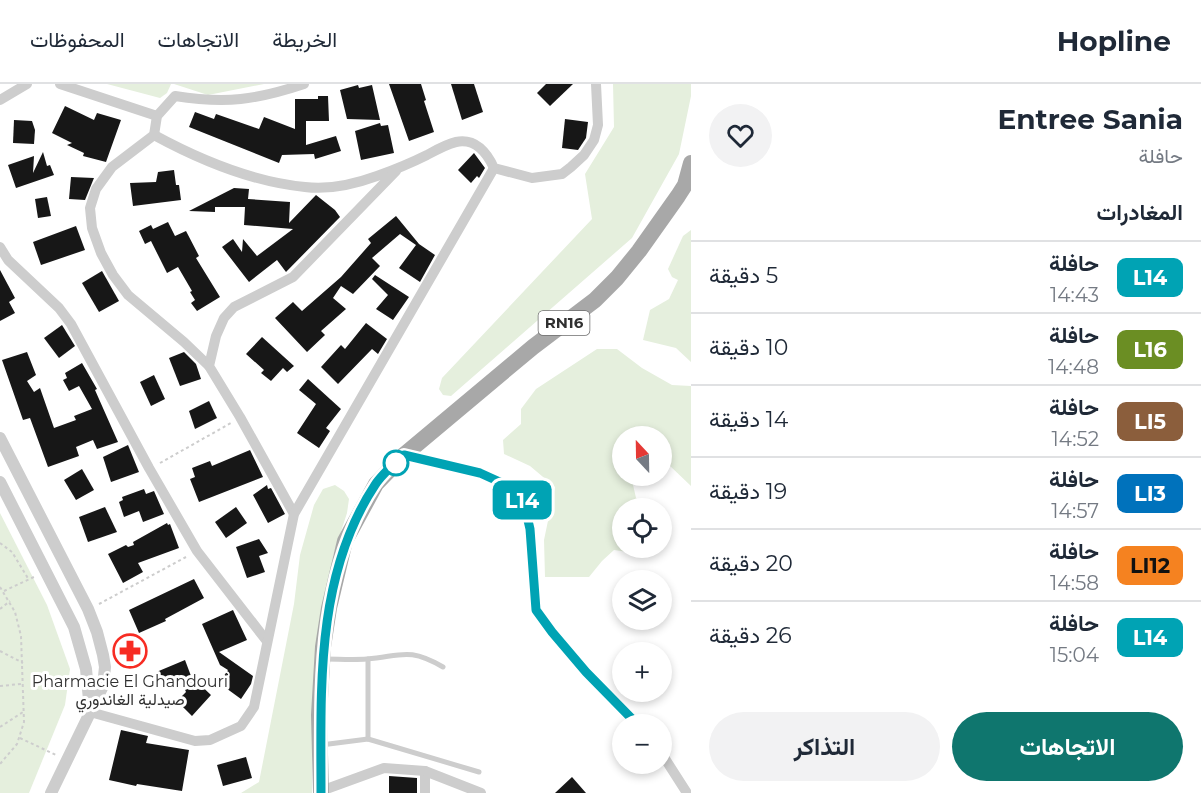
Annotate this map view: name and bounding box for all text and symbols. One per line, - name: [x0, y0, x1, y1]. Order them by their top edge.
- text: Hopline: [1057, 24, 1171, 58]
- text: المحفوظات: [30, 27, 125, 52]
- text: الاتجاهات: [158, 27, 239, 52]
- text: الخريطة: [272, 27, 337, 52]
- text: Entree Sania: [997, 102, 1183, 136]
- button: heart: [709, 104, 772, 167]
- text: حافلة: [1138, 144, 1183, 168]
- text: المغادرات: [1097, 199, 1183, 226]
- text: حافلة: [1049, 250, 1099, 277]
- text: 5 دقيقة: [709, 262, 778, 289]
- text: L14: [1133, 265, 1167, 290]
- text: 14:43: [1050, 283, 1099, 307]
- road number: RN16: [538, 311, 590, 335]
- text: حافلة: [1049, 322, 1099, 349]
- text: 10 دقيقة: [709, 334, 788, 361]
- text: L16: [1133, 337, 1167, 362]
- text: 14:48: [1048, 355, 1099, 379]
- text: حافلة: [1049, 394, 1099, 421]
- text: 14 دقيقة: [709, 406, 788, 433]
- text: LI5: [1134, 409, 1166, 434]
- north arrow: [612, 426, 672, 486]
- map controls: [612, 426, 672, 774]
- text: 14:52: [1052, 427, 1099, 451]
- unlabelled marker: [383, 450, 409, 476]
- text: حافلة: [1049, 466, 1099, 493]
- text: 19 دقيقة: [709, 478, 787, 505]
- line badge: L14: [488, 480, 556, 520]
- text: LI3: [1134, 481, 1166, 506]
- text: L14: [505, 488, 539, 513]
- button: locate: [612, 498, 672, 558]
- text: 14:57: [1051, 499, 1099, 523]
- text: حافلة: [1049, 538, 1099, 565]
- text: 20 دقيقة: [709, 550, 793, 577]
- text: LI12: [1130, 553, 1170, 578]
- button: layers: [612, 570, 672, 630]
- text: 14:58: [1050, 571, 1099, 595]
- text: حافلة: [1049, 610, 1099, 637]
- text: 26 دقيقة: [709, 622, 792, 649]
- text: L14: [1133, 625, 1167, 650]
- pharmacy icon: Pharmacie El Ghandouri صيدلية الغاندوري: [112, 633, 148, 669]
- button: +: [612, 642, 672, 702]
- text: 15:04: [1050, 643, 1099, 667]
- place label: Pharmacie El Ghandouri صيدلية الغاندوري: [32, 672, 228, 713]
- button: التذاكر: [709, 712, 940, 781]
- button: الاتجاهات: [952, 712, 1183, 781]
- button: −: [612, 714, 672, 774]

